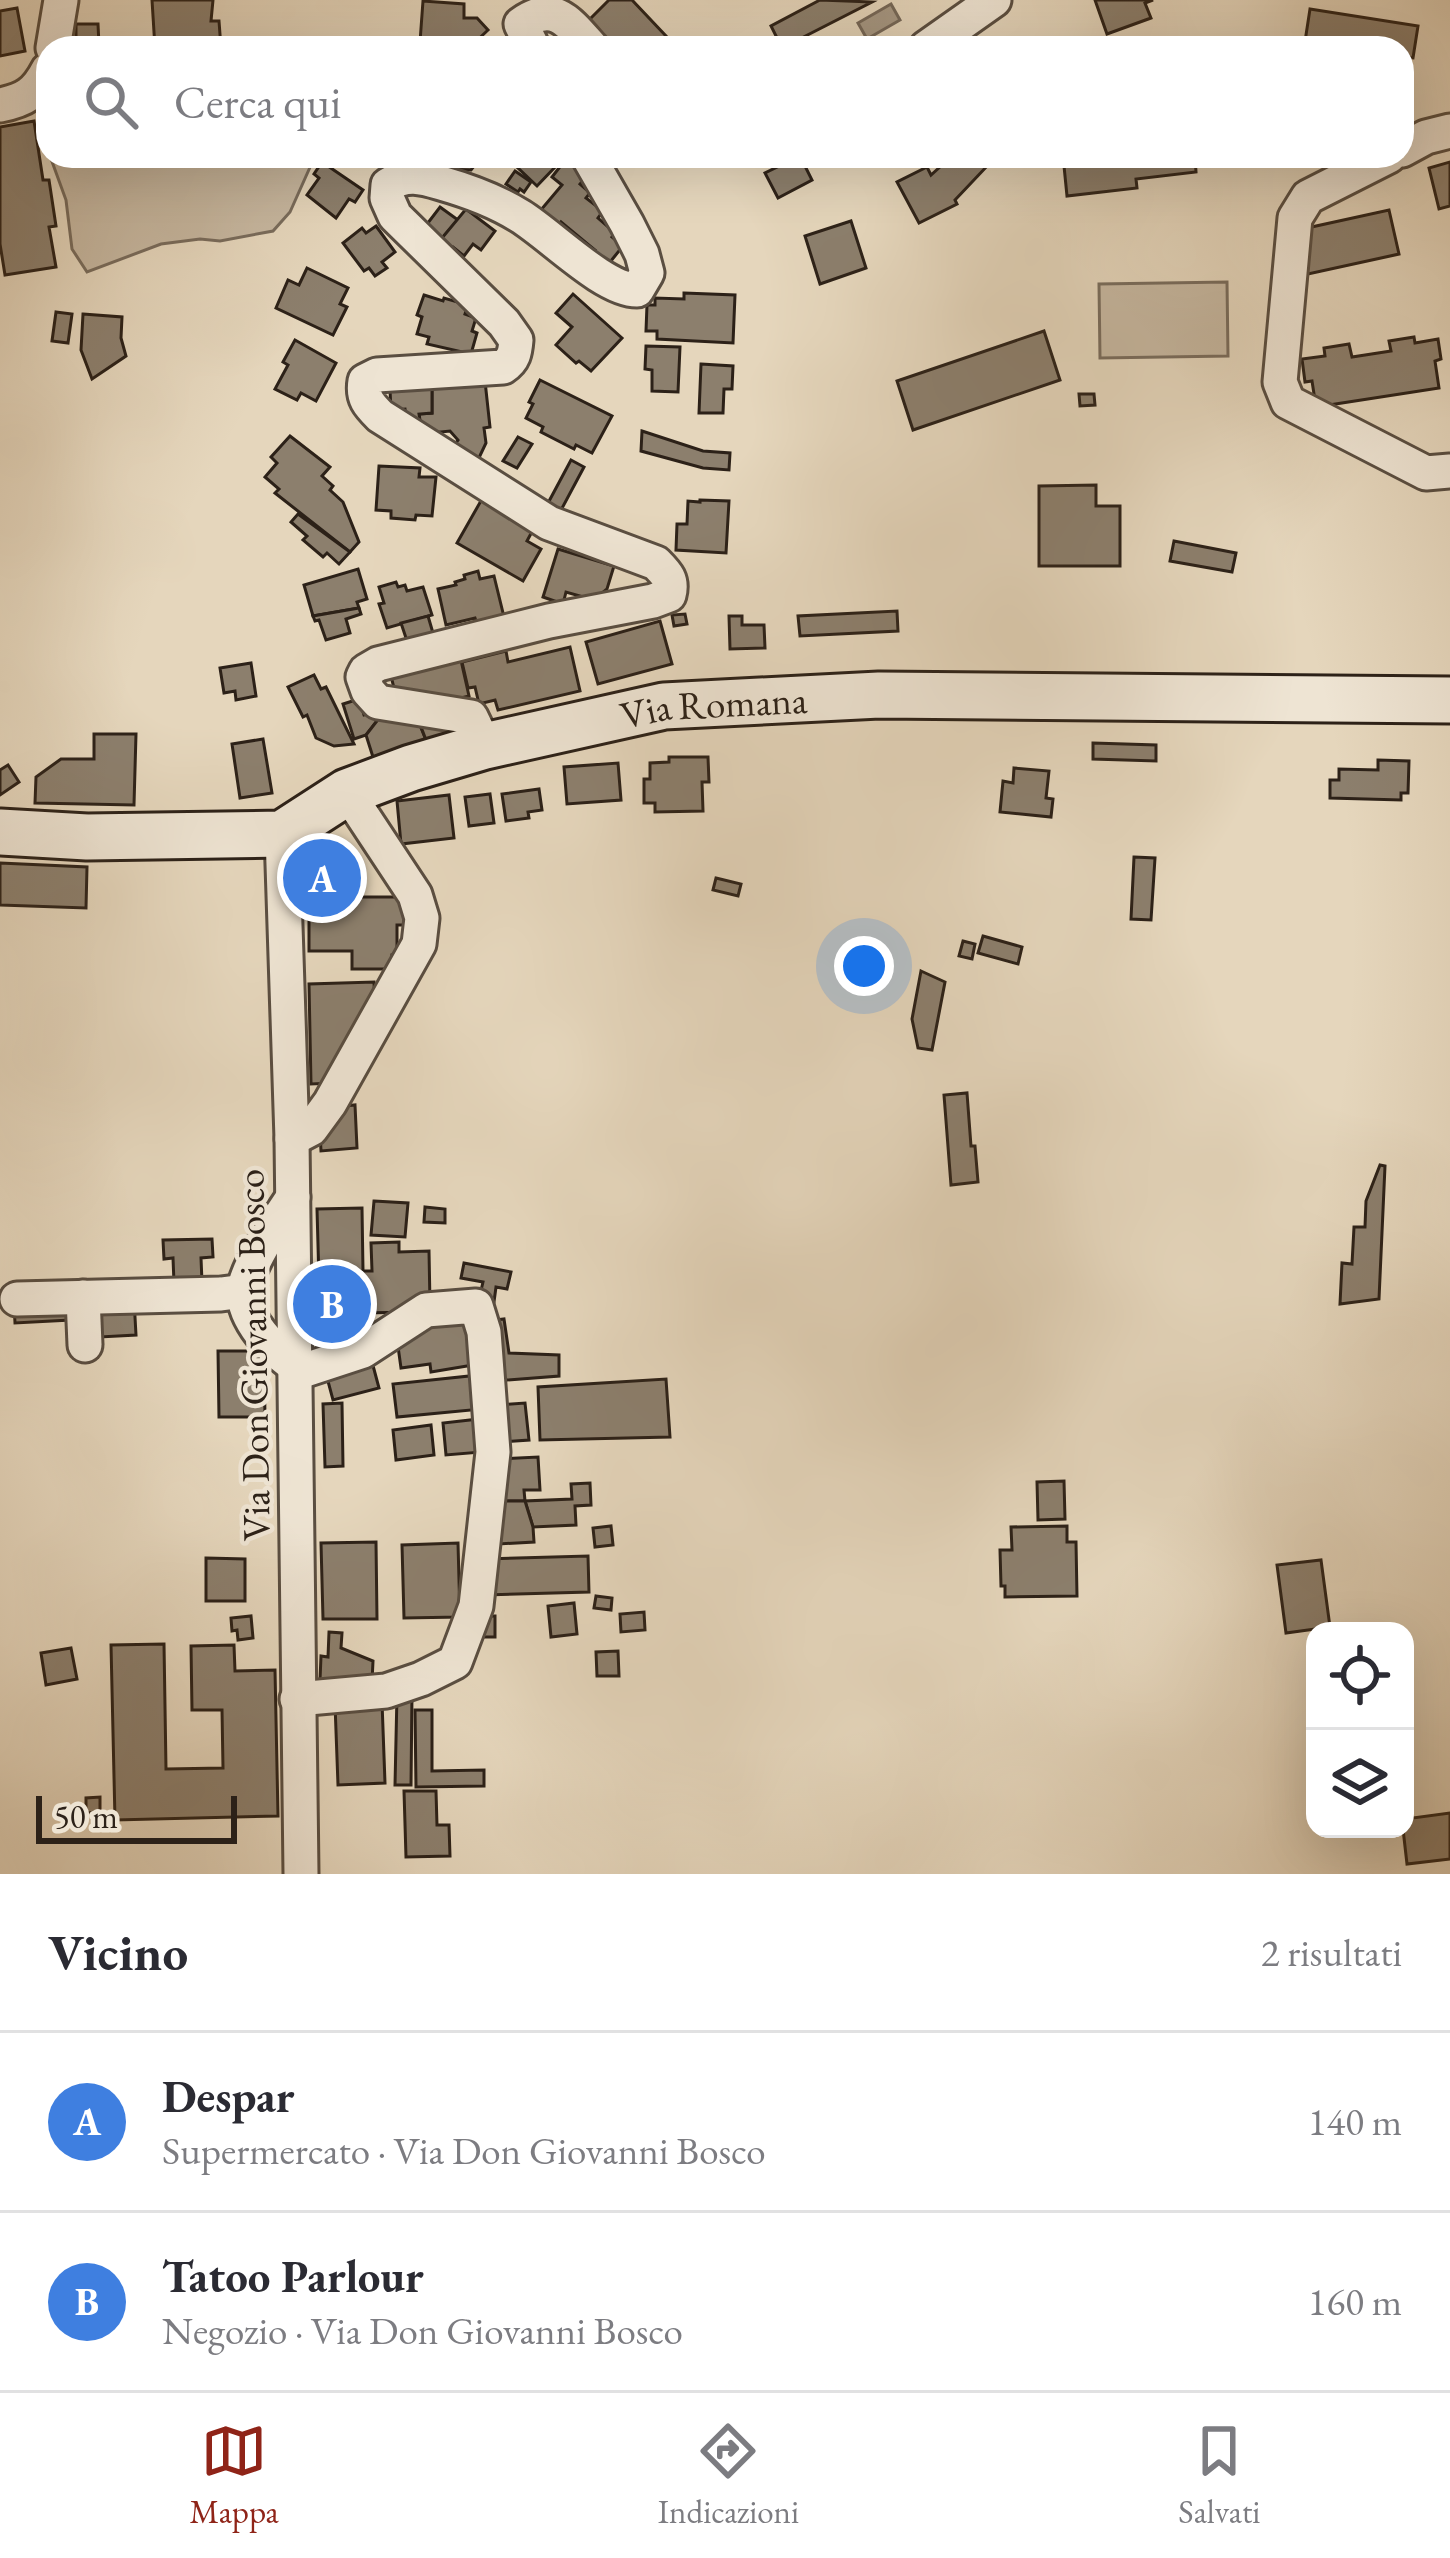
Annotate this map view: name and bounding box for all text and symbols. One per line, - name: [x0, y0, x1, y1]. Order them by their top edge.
- search box: [36, 36, 1414, 168]
- icon: search: [78, 69, 144, 135]
- text: Cerca qui: [174, 73, 341, 131]
- street label: Via Romana: [615, 673, 809, 741]
- pin: A: [283, 833, 361, 923]
- your location: [834, 936, 894, 996]
- street label: Via Don Giovanni Bosco: [224, 1169, 282, 1541]
- pin: B: [293, 1259, 371, 1349]
- map controls: [1306, 1622, 1414, 1838]
- button: locate: [1306, 1622, 1414, 1730]
- button: layers: [1306, 1730, 1414, 1838]
- scale bar: [36, 1790, 237, 1843]
- text: 50 m: [54, 1795, 118, 1838]
- text: Vicino: [48, 1919, 188, 1985]
- text: 2 risultati: [1261, 1927, 1402, 1978]
- text: Despar: [162, 2067, 294, 2125]
- text: A: [73, 2096, 101, 2147]
- text: 140 m: [1308, 2096, 1402, 2147]
- text: Supermercato · Via Don Giovanni Bosco: [162, 2125, 766, 2176]
- text: Tatoo Parlour: [162, 2247, 424, 2305]
- text: B: [75, 2276, 99, 2327]
- text: 160 m: [1308, 2276, 1402, 2327]
- text: Negozio · Via Don Giovanni Bosco: [162, 2305, 683, 2356]
- tab: Mappa: [190, 2418, 279, 2533]
- tab: Indicazioni: [658, 2418, 799, 2533]
- tab: Salvati: [1178, 2418, 1260, 2533]

